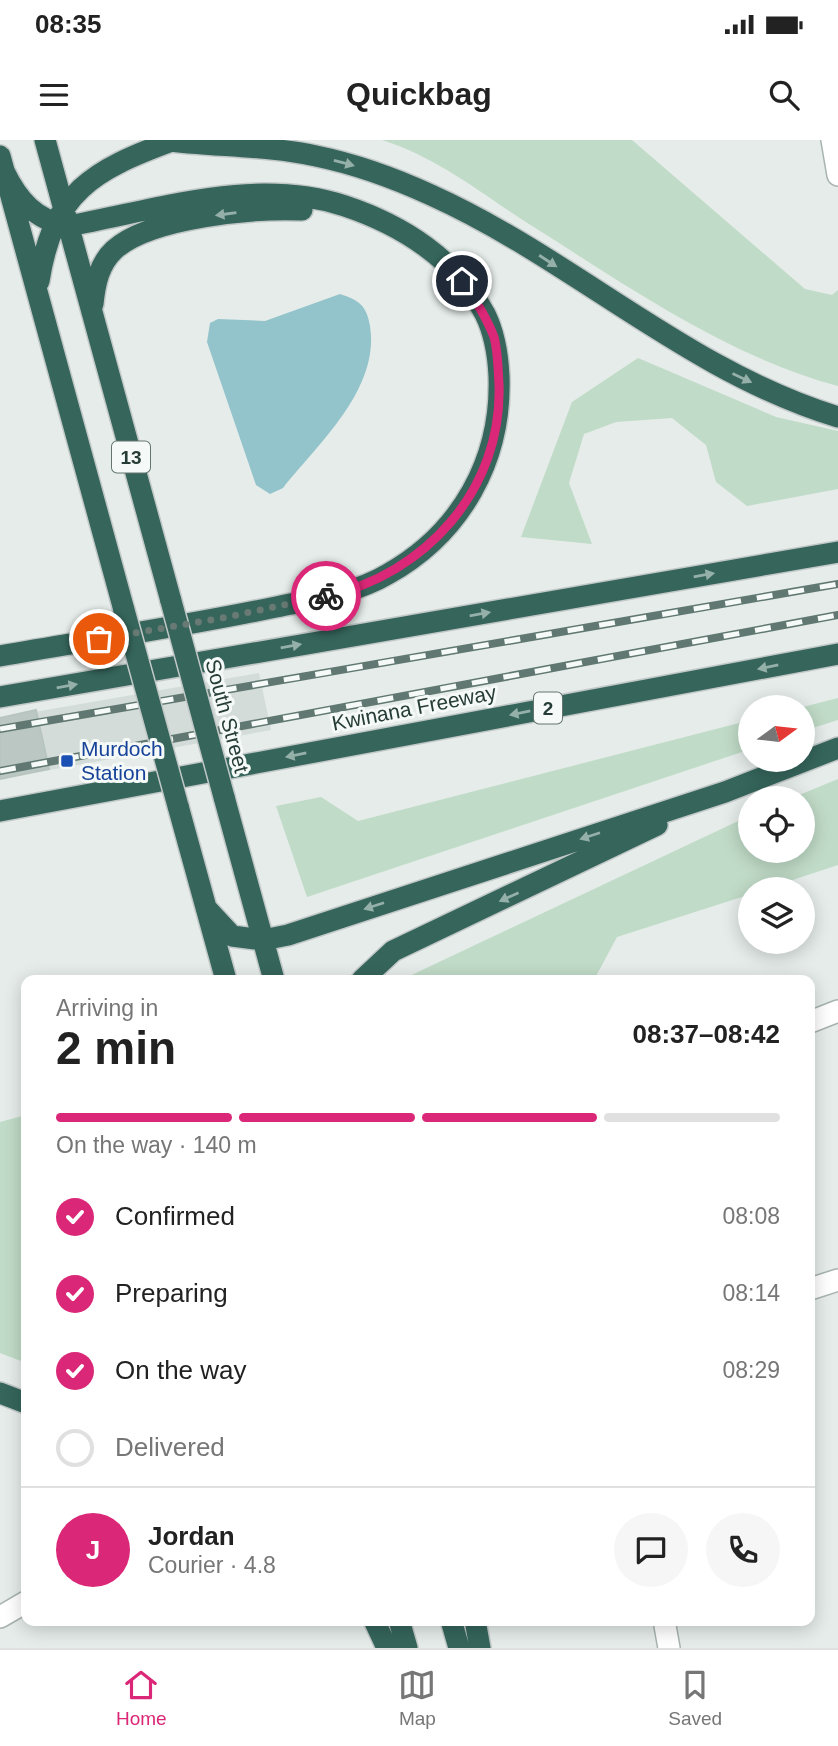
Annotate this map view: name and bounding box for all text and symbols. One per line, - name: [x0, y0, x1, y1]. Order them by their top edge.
- text: 08:35: [35, 9, 102, 39]
- icon: menu: [35, 76, 73, 114]
- text: Quickbag: [346, 76, 492, 112]
- icon: search: [765, 76, 803, 114]
- one-way arrow: [333, 158, 355, 169]
- one-way arrow: [215, 209, 237, 220]
- pin: [432, 251, 492, 311]
- one-way arrow: [538, 254, 558, 267]
- icon: home: [443, 262, 481, 300]
- one-way arrow: [732, 373, 752, 384]
- road number: 13: [112, 442, 150, 472]
- courier: [291, 561, 361, 631]
- one-way arrow: [693, 569, 715, 580]
- icon: bike: [307, 577, 345, 615]
- one-way arrow: [469, 608, 491, 619]
- pin: [69, 609, 129, 669]
- icon: bag: [80, 620, 118, 658]
- one-way arrow: [280, 640, 302, 651]
- street label: South Street: [201, 657, 254, 775]
- one-way arrow: [756, 662, 778, 673]
- one-way arrow: [56, 680, 78, 691]
- street label: Kwinana Freeway: [330, 680, 499, 735]
- road number: 2: [534, 692, 562, 723]
- north arrow: [738, 695, 816, 772]
- map controls: [738, 695, 815, 954]
- one-way arrow: [509, 708, 531, 719]
- place label: Murdoch Station: [81, 737, 163, 784]
- one-way arrow: [285, 750, 307, 761]
- marker: Murdoch Station: [59, 753, 75, 769]
- button: locate: [738, 786, 815, 863]
- one-way arrow: [579, 831, 600, 842]
- button: layers: [738, 877, 815, 954]
- one-way arrow: [499, 891, 519, 903]
- one-way arrow: [363, 901, 384, 912]
- text: Arriving in: [56, 995, 158, 1021]
- text: 08:37–08:42: [633, 1019, 780, 1049]
- text: 2 min: [56, 1022, 176, 1074]
- text: On the way · 140 m: [56, 1132, 257, 1158]
- icon: check: [56, 1198, 94, 1236]
- text: Confirmed: [115, 1201, 235, 1231]
- text: 08:08: [722, 1203, 780, 1229]
- icon: check: [56, 1275, 94, 1313]
- text: Preparing: [115, 1278, 228, 1308]
- text: 08:14: [722, 1280, 780, 1306]
- icon: check: [56, 1352, 94, 1390]
- text: On the way: [115, 1355, 247, 1385]
- text: 08:29: [722, 1357, 780, 1383]
- text: Delivered: [115, 1432, 225, 1462]
- button: chat: [614, 1513, 688, 1587]
- button: phone: [706, 1513, 780, 1587]
- text: Jordan: [148, 1521, 235, 1551]
- text: J: [86, 1535, 100, 1565]
- text: Courier · 4.8: [148, 1552, 276, 1578]
- tab: Home: [116, 1666, 167, 1730]
- tab: Map: [398, 1666, 436, 1730]
- tab: Saved: [668, 1666, 722, 1730]

